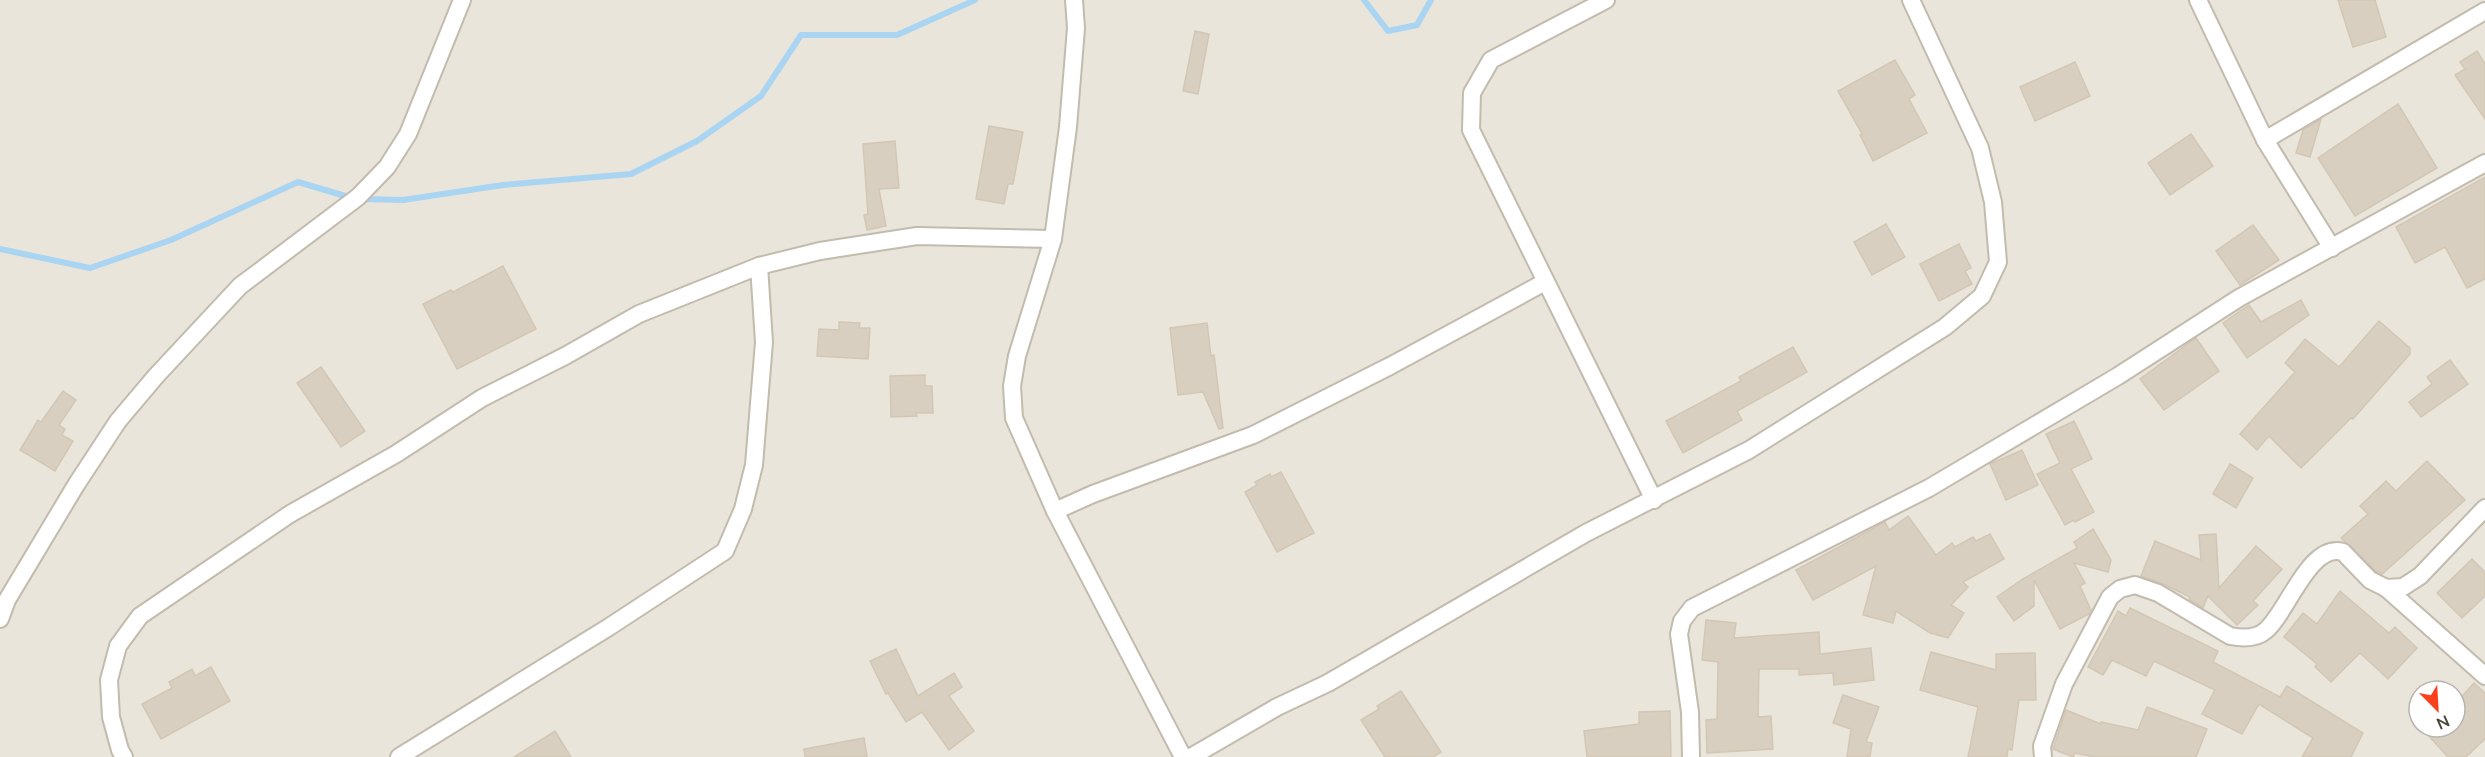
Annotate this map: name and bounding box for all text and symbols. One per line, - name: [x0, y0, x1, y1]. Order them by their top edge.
- north arrow: [2407, 679, 2467, 739]
- text: N: [2434, 711, 2453, 734]

